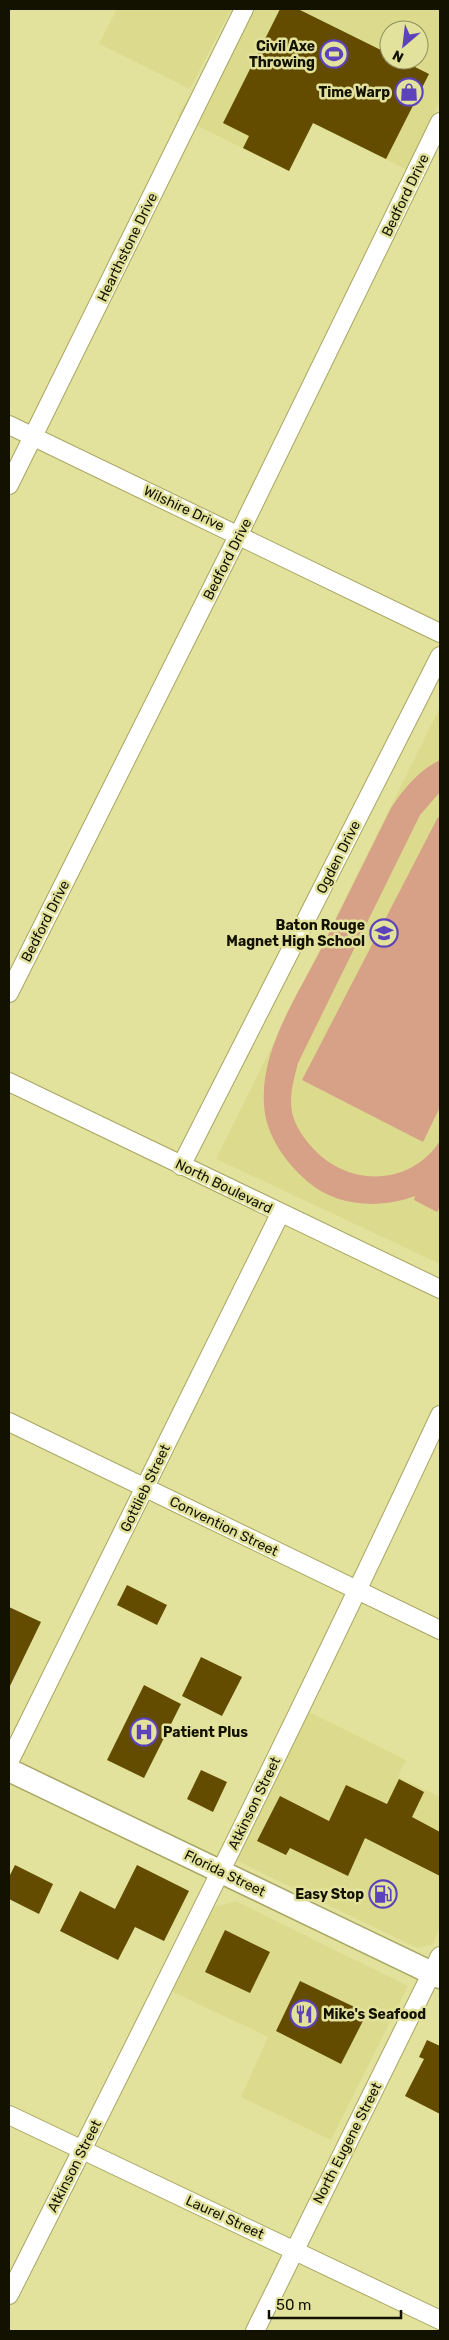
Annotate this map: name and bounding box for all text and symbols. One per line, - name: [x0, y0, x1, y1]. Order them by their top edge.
- north arrow: [379, 20, 429, 70]
- place label: Civil Axe Throwing: [249, 38, 315, 71]
- sports icon: Civil Axe Throwing: [319, 39, 349, 69]
- text: N: [390, 46, 407, 66]
- shop icon: Time Warp: [394, 77, 424, 107]
- place label: Time Warp: [318, 84, 390, 101]
- street label: Bedford Drive: [378, 151, 433, 239]
- street label: Hearthstone Drive: [94, 190, 161, 304]
- street label: Wilshire Drive: [141, 482, 227, 535]
- street label: Bedford Drive: [200, 515, 255, 603]
- street label: Ogden Drive: [313, 818, 364, 897]
- street label: Bedford Drive: [18, 877, 73, 965]
- place label: Baton Rouge Magnet High School: [226, 917, 365, 950]
- school or university icon: Baton Rouge Magnet High School: [369, 918, 399, 948]
- street label: North Boulevard: [172, 1156, 275, 1217]
- street label: Gottlieb Street: [117, 1441, 174, 1535]
- street label: Convention Street: [167, 1493, 281, 1560]
- hospital icon: Patient Plus: [129, 1717, 159, 1747]
- place label: Patient Plus: [163, 1724, 248, 1741]
- street label: Atkinson Street: [225, 1754, 284, 1852]
- street label: Florida Street: [181, 1846, 269, 1901]
- fuel station icon: Easy Stop: [368, 1879, 398, 1909]
- place label: Easy Stop: [295, 1886, 364, 1903]
- restaurant icon: Mike's Seafood: [289, 1999, 319, 2029]
- place label: Mike's Seafood: [323, 2006, 426, 2023]
- street label: North Eugene Street: [310, 2079, 386, 2207]
- street label: Atkinson Street: [44, 2117, 105, 2215]
- street label: Laurel Street: [183, 2192, 267, 2243]
- scale bar: [269, 2288, 402, 2320]
- text: 50 m: [276, 2296, 311, 2314]

